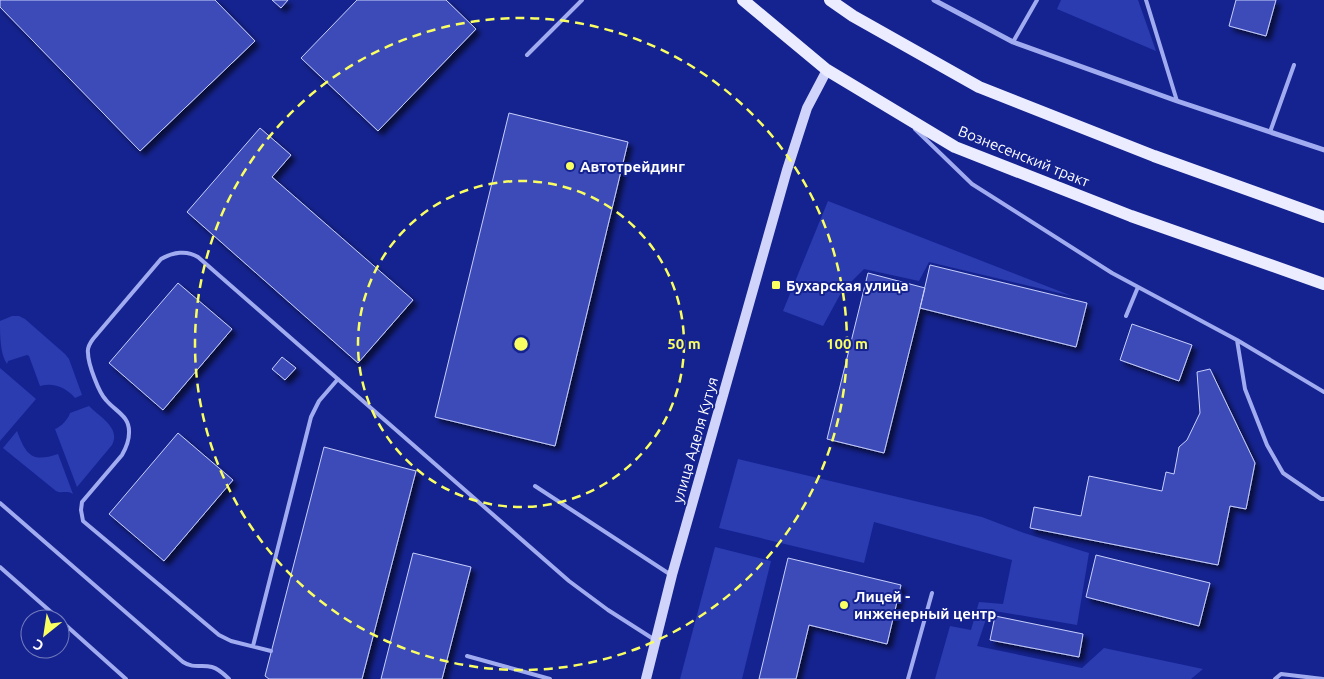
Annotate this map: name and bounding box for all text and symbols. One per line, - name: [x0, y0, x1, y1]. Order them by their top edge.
- street label: Вознесенский тракт: [956, 122, 1092, 190]
- place label: Автотрейдинг: [580, 158, 685, 175]
- marker: Автотрейдинг: [564, 160, 576, 172]
- place label: Бухарская улица: [786, 277, 909, 294]
- marker: Бухарская улица: [770, 279, 782, 291]
- centre of rings: [512, 335, 530, 353]
- text: 50 m: [667, 335, 701, 352]
- text: 100 m: [826, 335, 868, 352]
- street label: улица Аделя Кутуя: [669, 375, 721, 505]
- place label: Лицей - инженерный центр: [854, 588, 996, 622]
- marker: Лицей - инженерный центр: [838, 599, 850, 611]
- north arrow: [20, 609, 70, 659]
- text: С: [31, 636, 46, 654]

